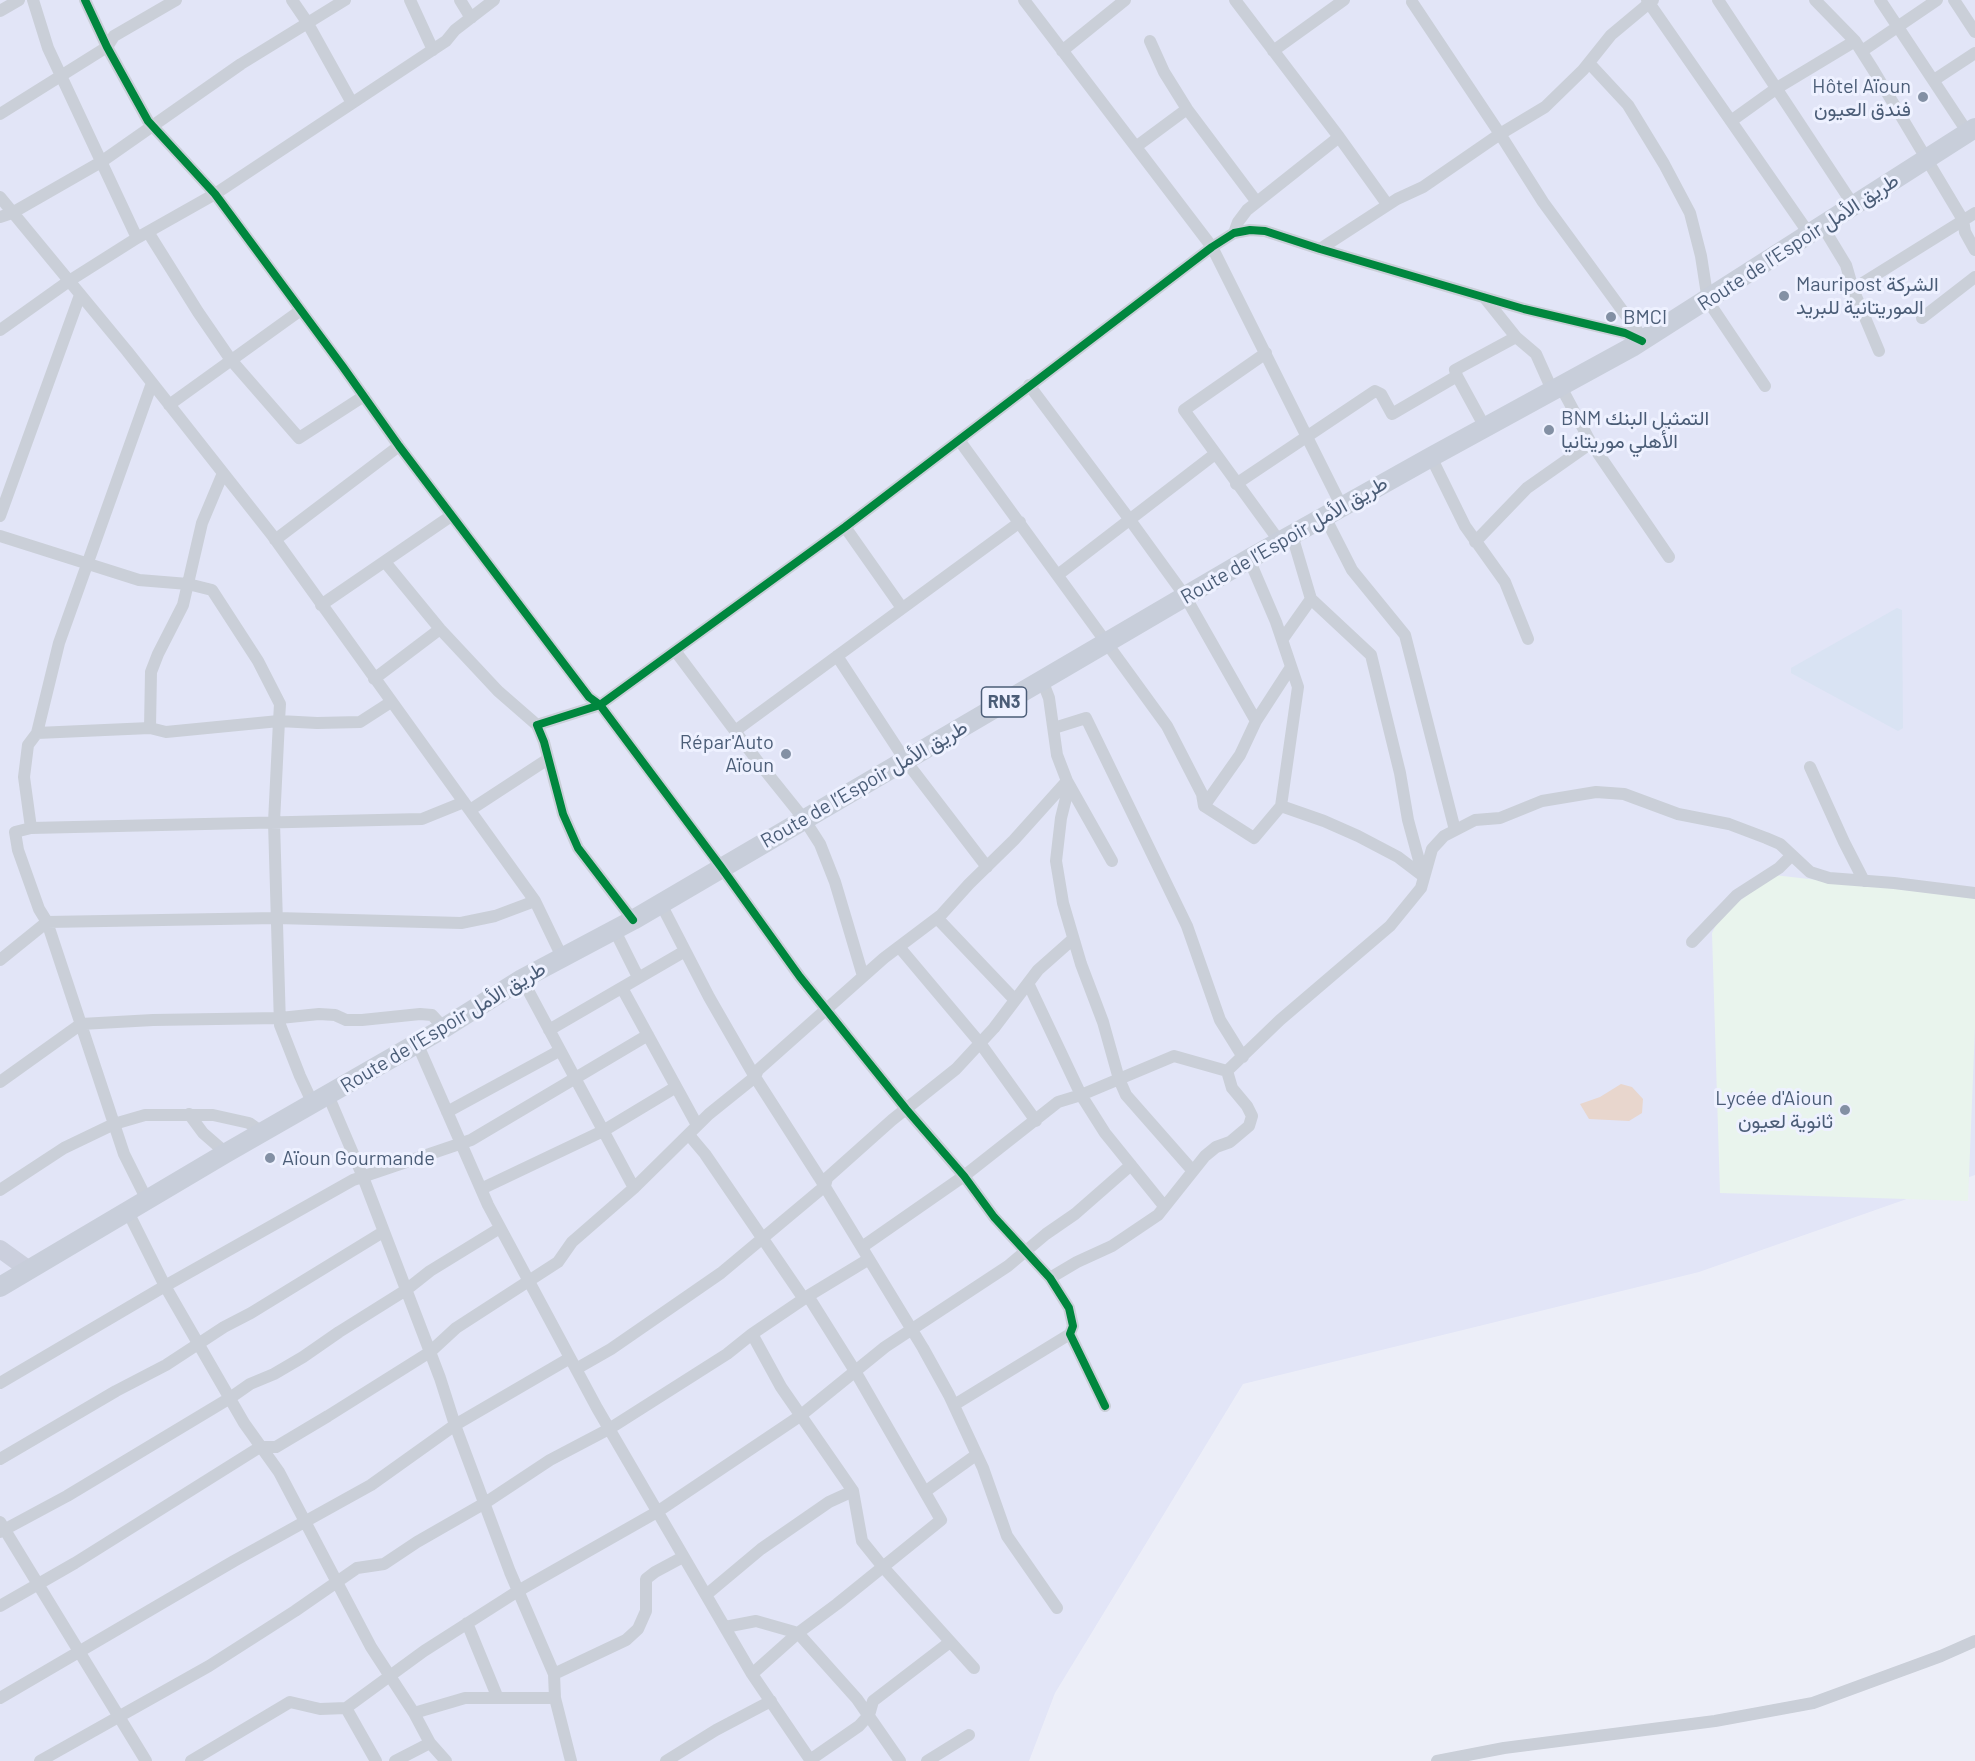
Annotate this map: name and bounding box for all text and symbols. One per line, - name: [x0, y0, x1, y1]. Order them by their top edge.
- place label: Hôtel Aïoun فندق العيون: [1812, 74, 1911, 121]
- marker: Hôtel Aïoun فندق العيون: [1916, 90, 1930, 104]
- street label: Route de l’Espoir طريق الأمل: [1693, 168, 1903, 316]
- place label: Mauripost الشركة الموريتانية للبريد: [1796, 272, 1939, 319]
- marker: Mauripost الشركة الموريتانية للبريد: [1777, 289, 1791, 303]
- place label: BMCI: [1623, 305, 1667, 329]
- marker: BMCI: [1604, 310, 1618, 324]
- place label: BNM التمثيل البنك الأهلي موريتانيا: [1561, 406, 1709, 453]
- marker: BNM التمثيل البنك الأهلي موريتانيا: [1542, 423, 1556, 437]
- street label: Route de l’Espoir طريق الأمل: [1176, 471, 1392, 609]
- road number: RN3: [982, 687, 1026, 717]
- street label: Route de l’Espoir طريق الأمل: [756, 715, 972, 853]
- place label: Répar'Auto Aïoun: [680, 730, 774, 777]
- marker: Répar'Auto Aïoun: [779, 747, 793, 761]
- street label: Route de l’Espoir طريق الأمل: [336, 956, 550, 1098]
- place label: Lycée d'Aioun ثانوية لعيون: [1715, 1086, 1833, 1133]
- marker: Lycée d'Aioun ثانوية لعيون: [1838, 1103, 1852, 1117]
- place label: Aïoun Gourmande: [282, 1146, 435, 1170]
- marker: Aïoun Gourmande: [263, 1151, 277, 1165]

